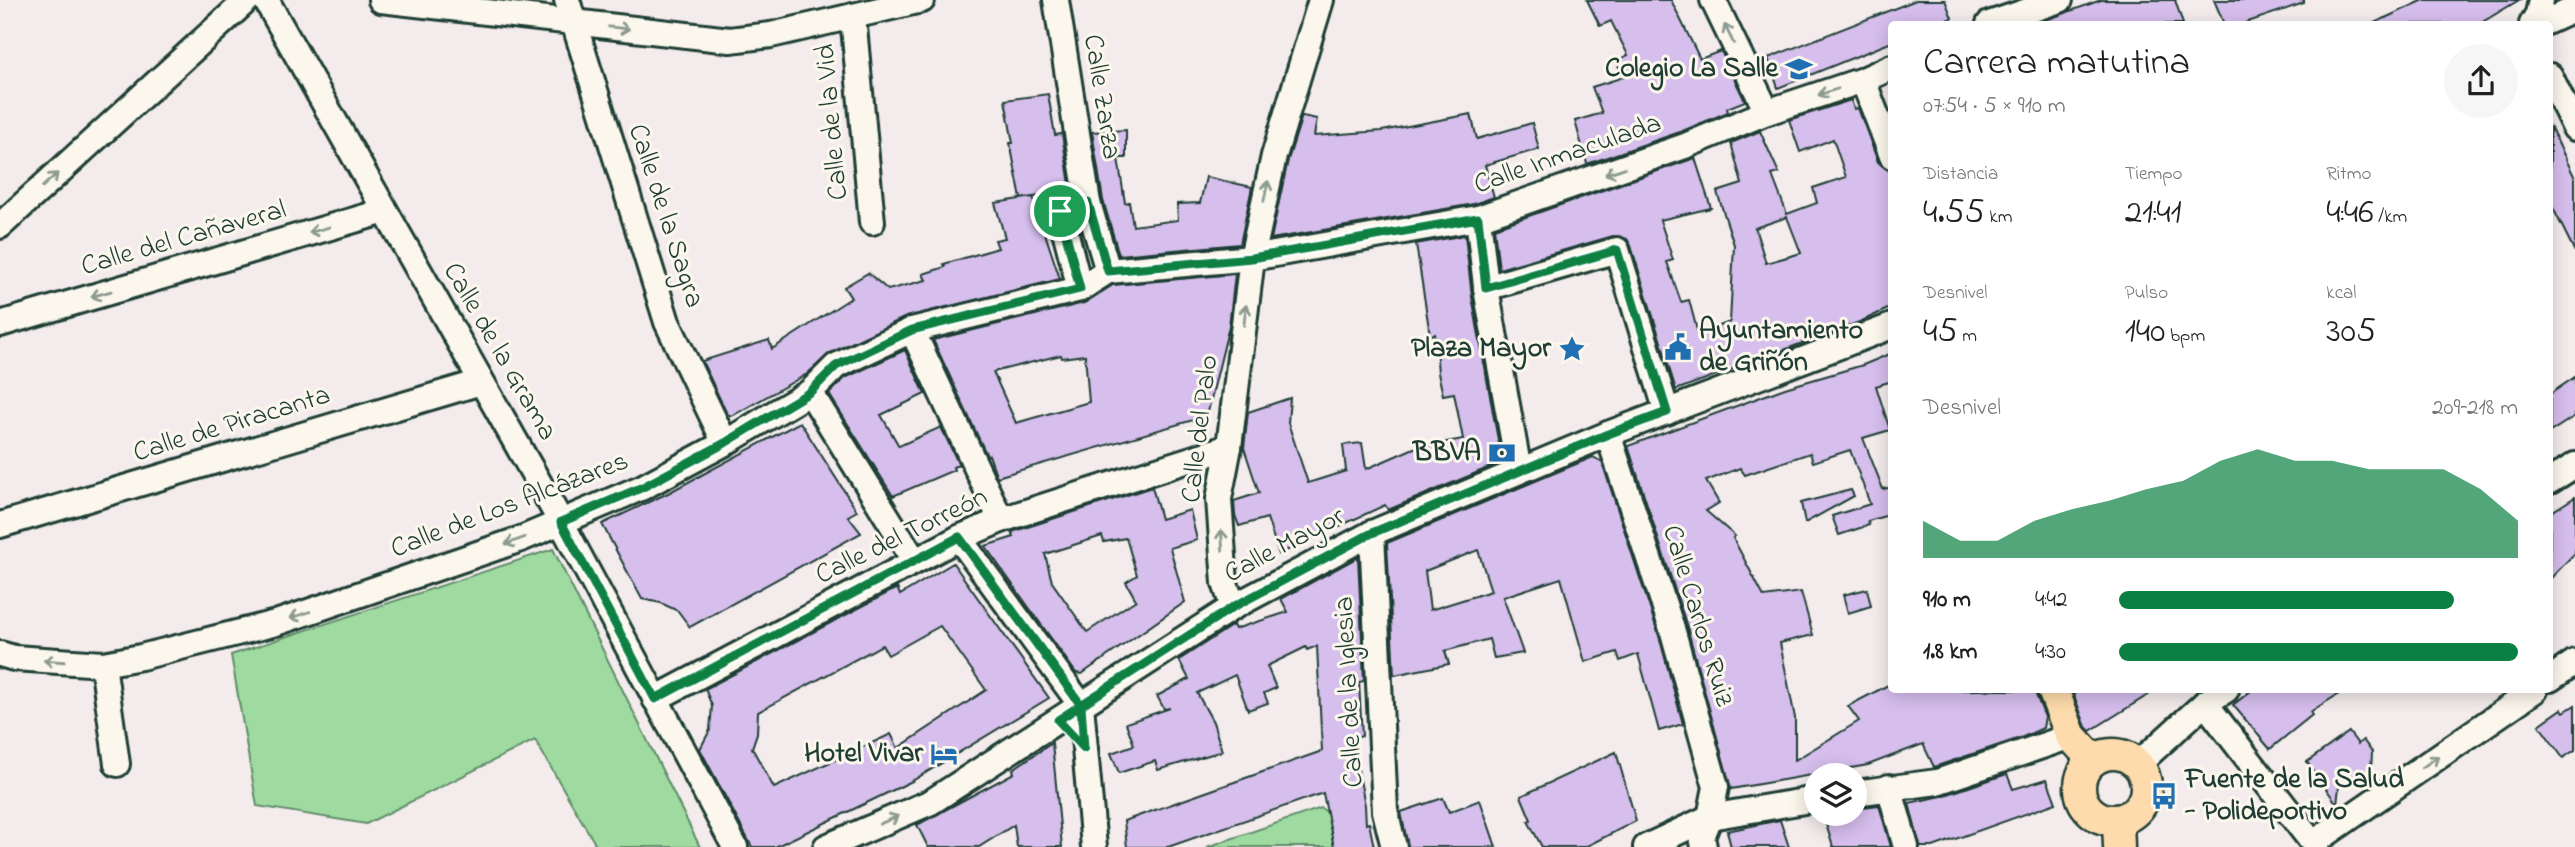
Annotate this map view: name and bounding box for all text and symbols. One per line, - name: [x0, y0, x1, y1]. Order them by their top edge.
- one-way arrow: [607, 21, 630, 34]
- one-way arrow: [1722, 24, 1736, 45]
- street label: Calle Zarza: [1071, 32, 1131, 162]
- text: Carrera matutina: [1923, 36, 2190, 92]
- street label: Calle de la Vid: [806, 42, 860, 202]
- button: share: [2444, 44, 2518, 118]
- place label: Colegio La Salle: [1605, 49, 1779, 91]
- school or university icon: Colegio La Salle: [1784, 54, 1814, 84]
- one-way arrow: [1817, 86, 1839, 99]
- text: 07:54 · 5 × 910 m: [1923, 90, 2066, 123]
- street label: Calle Inmaculada: [1469, 104, 1667, 206]
- street label: Calle de la Sagra: [616, 119, 714, 313]
- text: Distancia: [1923, 161, 1998, 188]
- text: Tiempo: [2125, 161, 2182, 188]
- text: Ritmo: [2326, 161, 2371, 188]
- one-way arrow: [1604, 166, 1626, 178]
- one-way arrow: [41, 172, 59, 188]
- one-way arrow: [1260, 180, 1274, 203]
- pin: [1030, 181, 1090, 241]
- text: 4.55: [1923, 188, 1985, 239]
- text: 21:41: [2125, 188, 2182, 239]
- text: 4:46: [2326, 188, 2374, 239]
- street label: Calle del Cañaveral: [77, 190, 291, 288]
- icon: arrive: [1041, 192, 1079, 230]
- text: km: [1985, 204, 2012, 231]
- text: /km: [2374, 204, 2407, 231]
- one-way arrow: [308, 225, 330, 238]
- street label: Calle de la Grama: [431, 255, 567, 449]
- text: Desnivel: [1923, 280, 1988, 307]
- text: Pulso: [2125, 280, 2168, 307]
- text: kcal: [2326, 280, 2357, 307]
- one-way arrow: [90, 289, 112, 302]
- one-way arrow: [1239, 304, 1252, 327]
- text: 45: [1923, 307, 1957, 358]
- text: 140: [2125, 307, 2165, 358]
- text: 305: [2326, 307, 2376, 358]
- place label: Ayuntamiento de Griñón: [1699, 311, 1863, 384]
- text: m: [1957, 323, 1977, 350]
- text: bpm: [2165, 323, 2205, 350]
- place label: Plaza Mayor: [1411, 329, 1552, 370]
- public building icon: Ayuntamiento de Griñón: [1663, 332, 1693, 362]
- place icon: Plaza Mayor: [1557, 334, 1587, 364]
- street label: Calle del Palo: [1172, 353, 1230, 505]
- street label: Calle de Piracanta: [128, 376, 336, 474]
- text: Desnivel: [1923, 392, 2001, 425]
- text: 209–218 m: [2432, 392, 2518, 425]
- place label: BBVA: [1411, 433, 1481, 474]
- bank icon: BBVA: [1487, 438, 1517, 468]
- street label: Calle de Los Alcázares: [385, 442, 635, 570]
- street label: Calle del Torreón: [809, 478, 995, 596]
- street label: Calle Mayor: [1217, 497, 1353, 595]
- street label: Calle Carlos Ruiz: [1650, 520, 1744, 712]
- one-way arrow: [1215, 530, 1228, 552]
- one-way arrow: [504, 536, 526, 548]
- text: 910 m: [1923, 584, 1971, 617]
- text: 4:42: [2035, 584, 2067, 617]
- street label: Calle de la Iglesia: [1325, 595, 1375, 789]
- one-way arrow: [289, 610, 311, 622]
- text: 1.8 km: [1923, 636, 1977, 669]
- text: 4:30: [2035, 636, 2066, 669]
- one-way arrow: [43, 654, 66, 667]
- place label: Hotel Vivar: [804, 734, 924, 775]
- hotel icon: Hotel Vivar: [929, 739, 959, 769]
- one-way arrow: [2420, 755, 2439, 769]
- place label: Fuente de la Salud - Polideportivo: [2183, 760, 2404, 833]
- map controls: [1804, 763, 1867, 826]
- button: layers: [1804, 763, 1867, 826]
- bus stop icon: Fuente de la Salud - Polideportivo: [2149, 781, 2179, 811]
- one-way arrow: [878, 813, 899, 826]

